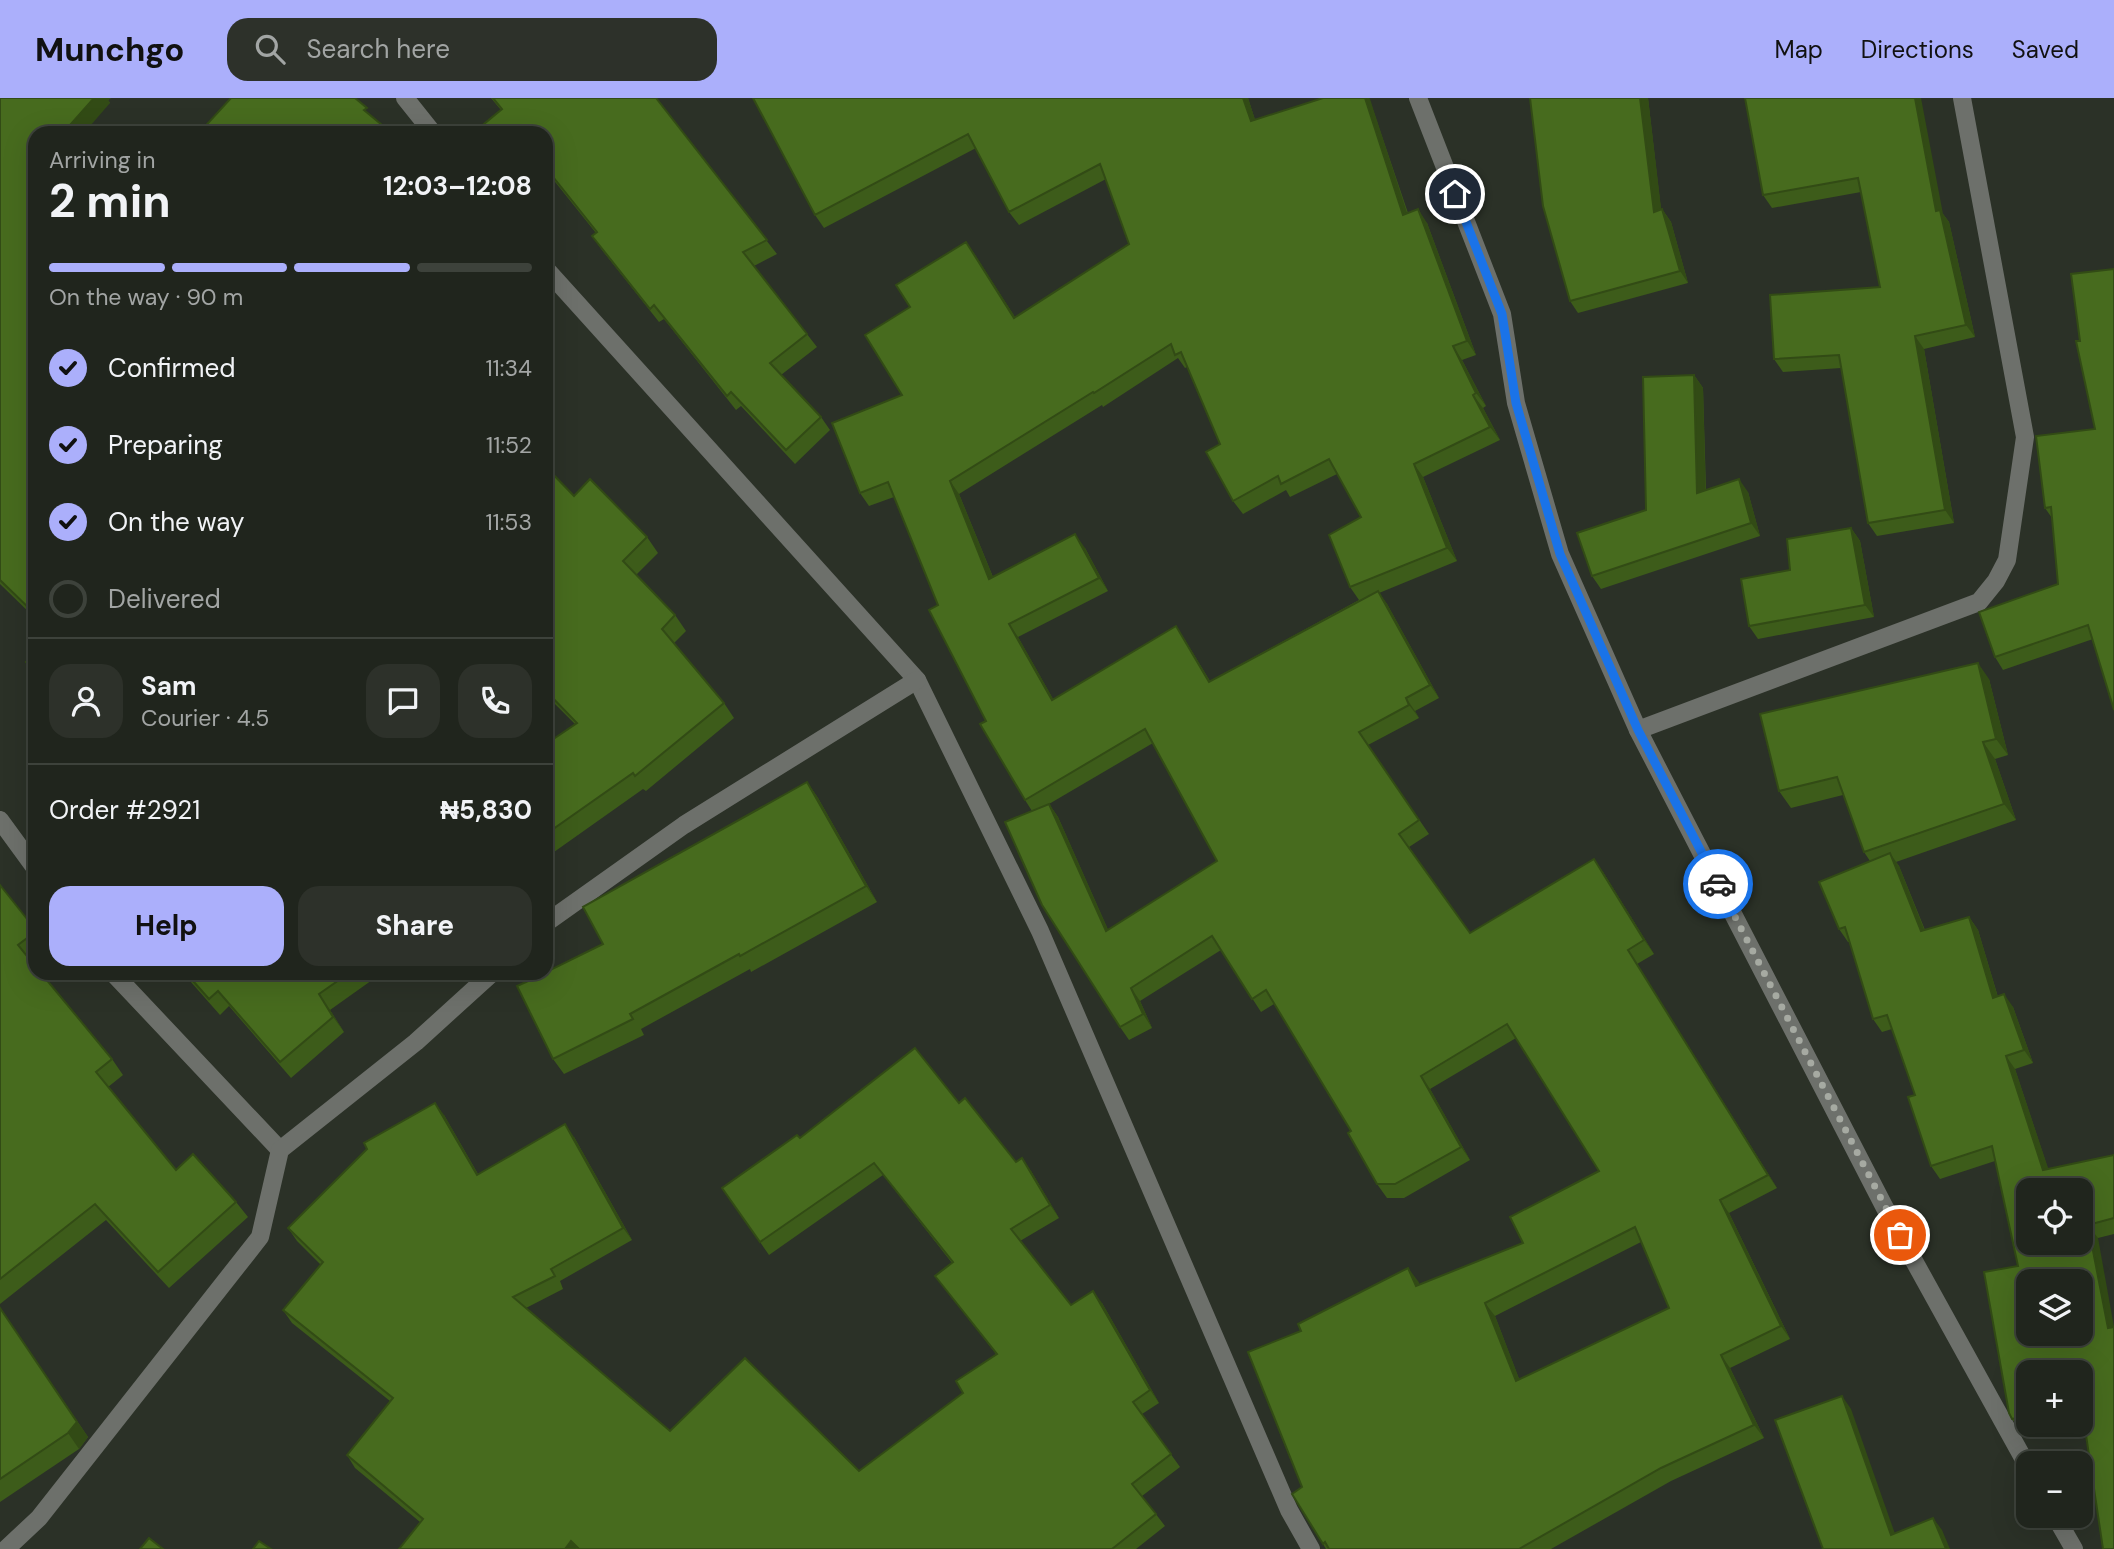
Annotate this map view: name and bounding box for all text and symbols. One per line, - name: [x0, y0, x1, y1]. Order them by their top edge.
- search box: [227, 18, 717, 81]
- text: Munchgo: [35, 28, 185, 71]
- icon: search: [251, 30, 289, 68]
- text: Search here: [307, 32, 450, 66]
- text: Map: [1775, 34, 1823, 65]
- text: Directions: [1861, 34, 1974, 65]
- text: Saved: [2012, 34, 2079, 65]
- text: Arriving in: [49, 145, 155, 175]
- pin: [1425, 164, 1485, 224]
- text: 12:03–12:08: [383, 169, 532, 203]
- text: 2 min: [49, 171, 171, 231]
- icon: home: [1436, 175, 1474, 213]
- text: On the way · 90 m: [49, 282, 243, 312]
- icon: check: [49, 349, 87, 387]
- text: Confirmed: [108, 351, 235, 385]
- text: 11:34: [485, 353, 532, 383]
- icon: check: [49, 426, 87, 464]
- text: Preparing: [108, 428, 223, 462]
- text: 11:52: [486, 430, 532, 460]
- icon: check: [49, 503, 87, 541]
- text: On the way: [108, 505, 244, 539]
- text: 11:53: [485, 507, 532, 537]
- text: Delivered: [108, 582, 221, 616]
- button: person: [49, 664, 123, 738]
- button: chat: [366, 664, 440, 738]
- button: phone: [458, 664, 532, 738]
- text: Sam: [141, 669, 196, 703]
- text: Courier · 4.5: [141, 703, 269, 733]
- text: Order #2921: [49, 793, 200, 827]
- text: ₦5,830: [440, 793, 532, 827]
- courier: [1683, 849, 1753, 919]
- icon: car: [1699, 865, 1737, 903]
- button: Help: [49, 886, 284, 966]
- button: Share: [298, 886, 532, 966]
- map controls: [2016, 1178, 2093, 1528]
- button: locate: [2016, 1178, 2093, 1255]
- pin: [1870, 1205, 1930, 1265]
- icon: bag: [1881, 1216, 1919, 1254]
- button: layers: [2016, 1269, 2093, 1346]
- button: +: [2016, 1360, 2093, 1437]
- button: −: [2016, 1451, 2093, 1528]

